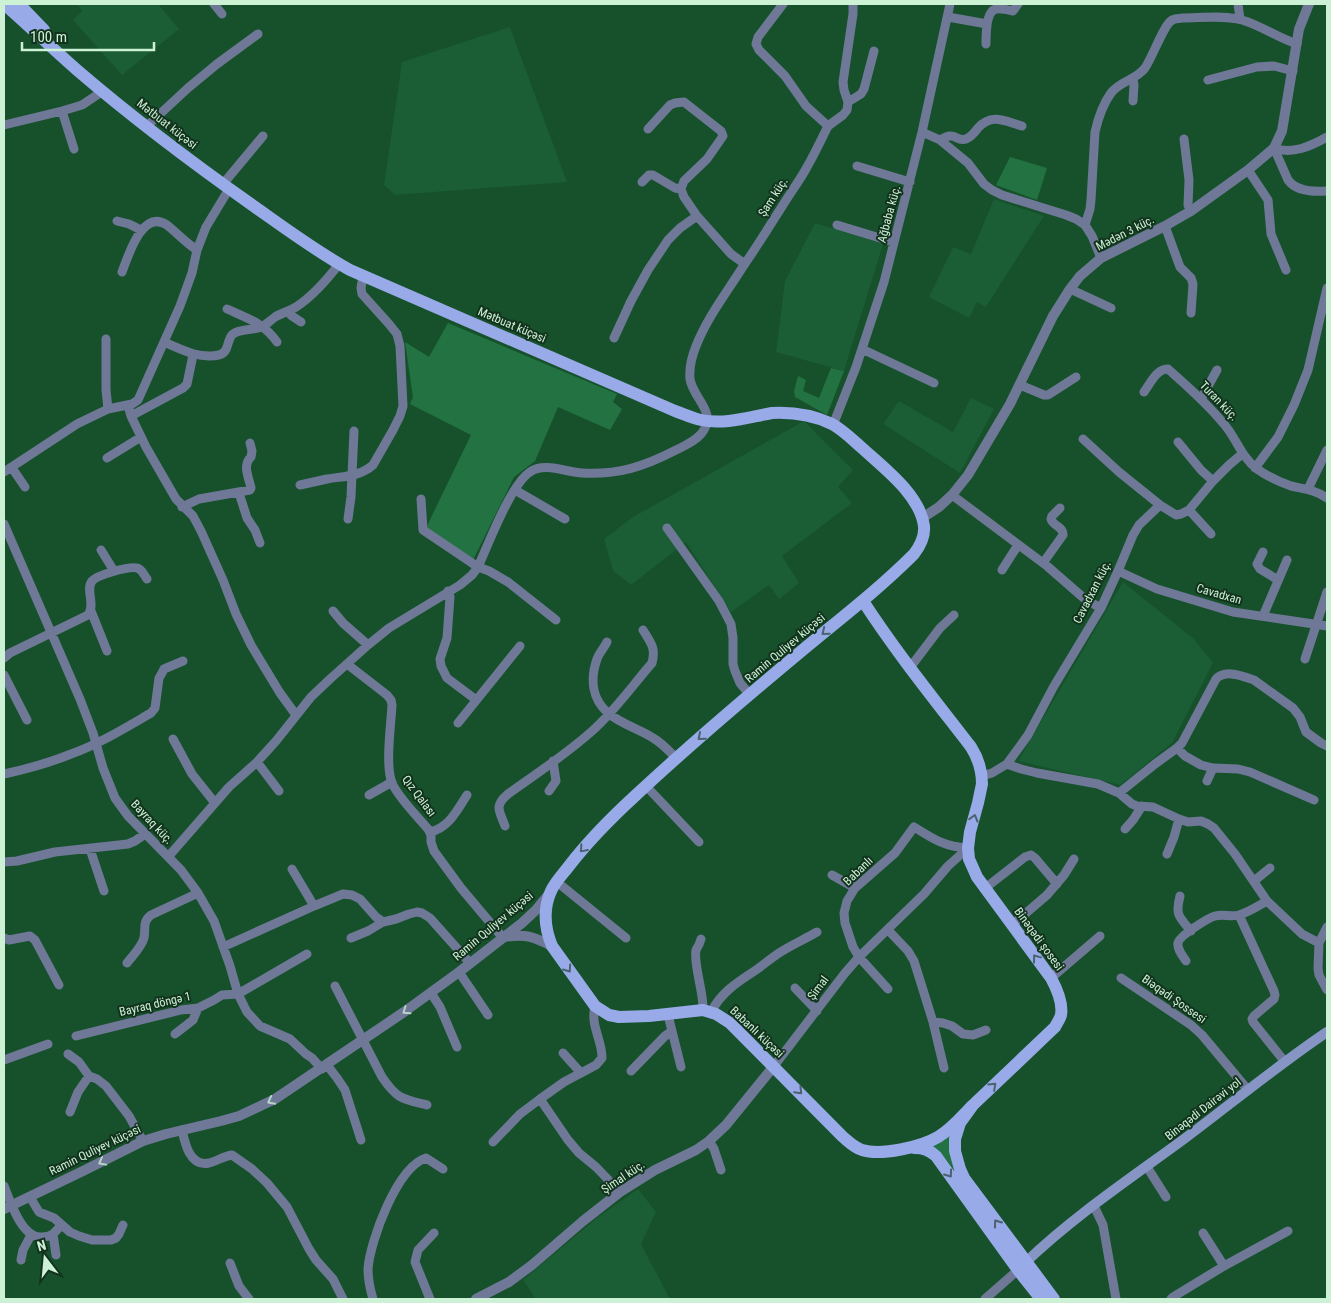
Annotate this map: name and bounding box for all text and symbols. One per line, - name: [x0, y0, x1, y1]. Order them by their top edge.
- scale bar: [22, 20, 155, 52]
- text: 100 m: [30, 28, 67, 46]
- street label: Mətbuat küçəsi: [134, 96, 200, 152]
- street label: Şam küç.: [755, 175, 791, 219]
- street label: Ağbaba küç.: [875, 184, 903, 244]
- street label: Mədən 3 küç.: [1094, 212, 1156, 254]
- street label: Mətbuat küçəsi: [476, 304, 548, 346]
- street label: Turan küç.: [1197, 378, 1241, 424]
- street label: Cavadxan küç.: [1070, 558, 1114, 626]
- street label: Cavadxan: [1195, 581, 1243, 607]
- street label: Ramin Quliyev küçəsi: [742, 611, 828, 685]
- one-way arrow: [822, 626, 831, 634]
- one-way arrow: [698, 731, 707, 740]
- street label: Qız Qalası: [399, 773, 439, 819]
- street label: Bayraq küç.: [128, 797, 176, 847]
- one-way arrow: [968, 814, 978, 822]
- one-way arrow: [580, 843, 589, 852]
- street label: Babanlı: [840, 854, 876, 888]
- street label: Ramin Quliyev küçəsi: [450, 889, 536, 963]
- street label: Binəqədi şosesi: [1011, 905, 1067, 973]
- one-way arrow: [1034, 955, 1042, 964]
- one-way arrow: [562, 963, 571, 973]
- street label: Biəqədi Şossesi: [1139, 972, 1209, 1026]
- street label: Şimal: [804, 973, 832, 1003]
- street label: Bayraq döngə 1: [118, 989, 192, 1019]
- street label: Babanlı küçəsi: [727, 1003, 787, 1061]
- one-way arrow: [402, 1005, 411, 1014]
- street label: Binəqədi Dairəvi yol: [1162, 1075, 1244, 1143]
- one-way arrow: [988, 1083, 997, 1092]
- one-way arrow: [793, 1086, 802, 1095]
- one-way arrow: [267, 1095, 276, 1105]
- street label: Ramin Quliyev küçəsi: [47, 1122, 143, 1178]
- one-way arrow: [99, 1155, 108, 1165]
- street label: Şimal küç.: [599, 1157, 647, 1197]
- one-way arrow: [943, 1168, 952, 1177]
- one-way arrow: [994, 1219, 1003, 1228]
- north arrow: [20, 1233, 70, 1283]
- text: N: [35, 1237, 48, 1254]

